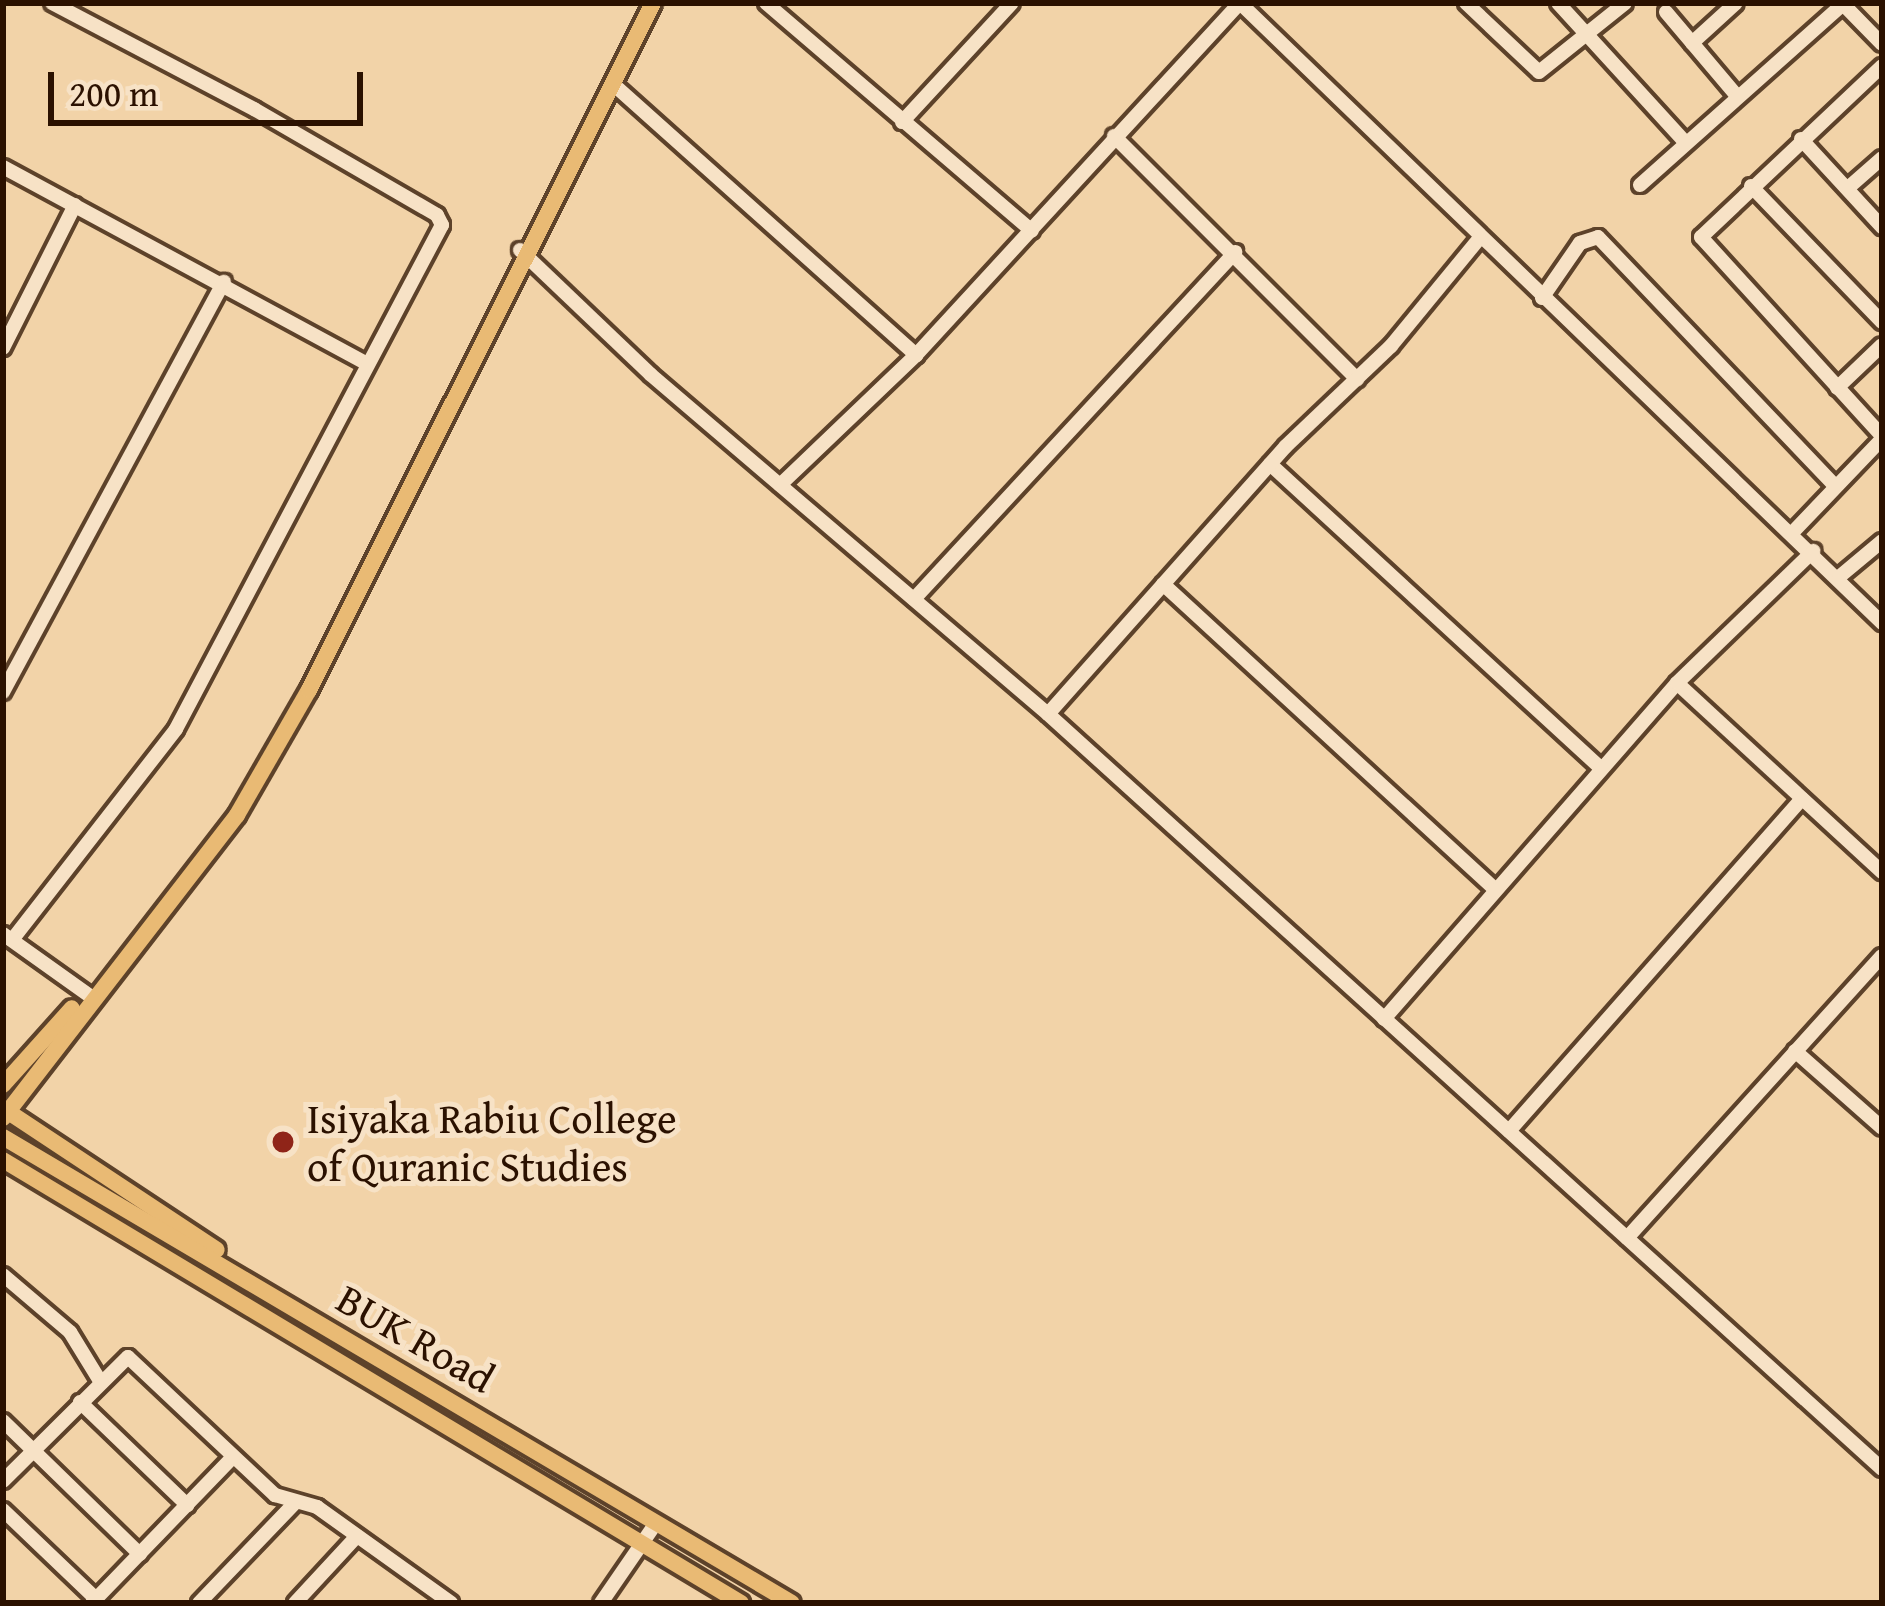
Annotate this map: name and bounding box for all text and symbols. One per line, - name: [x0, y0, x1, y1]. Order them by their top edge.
- scale bar: [54, 48, 369, 122]
- text: 200 m: [69, 66, 158, 119]
- place label: Isiyaka Rabiu College of Quranic Studies: [307, 1093, 677, 1192]
- marker: Isiyaka Rabiu College of Quranic Studies: [270, 1129, 296, 1155]
- street label: BUK Road: [328, 1273, 504, 1403]

